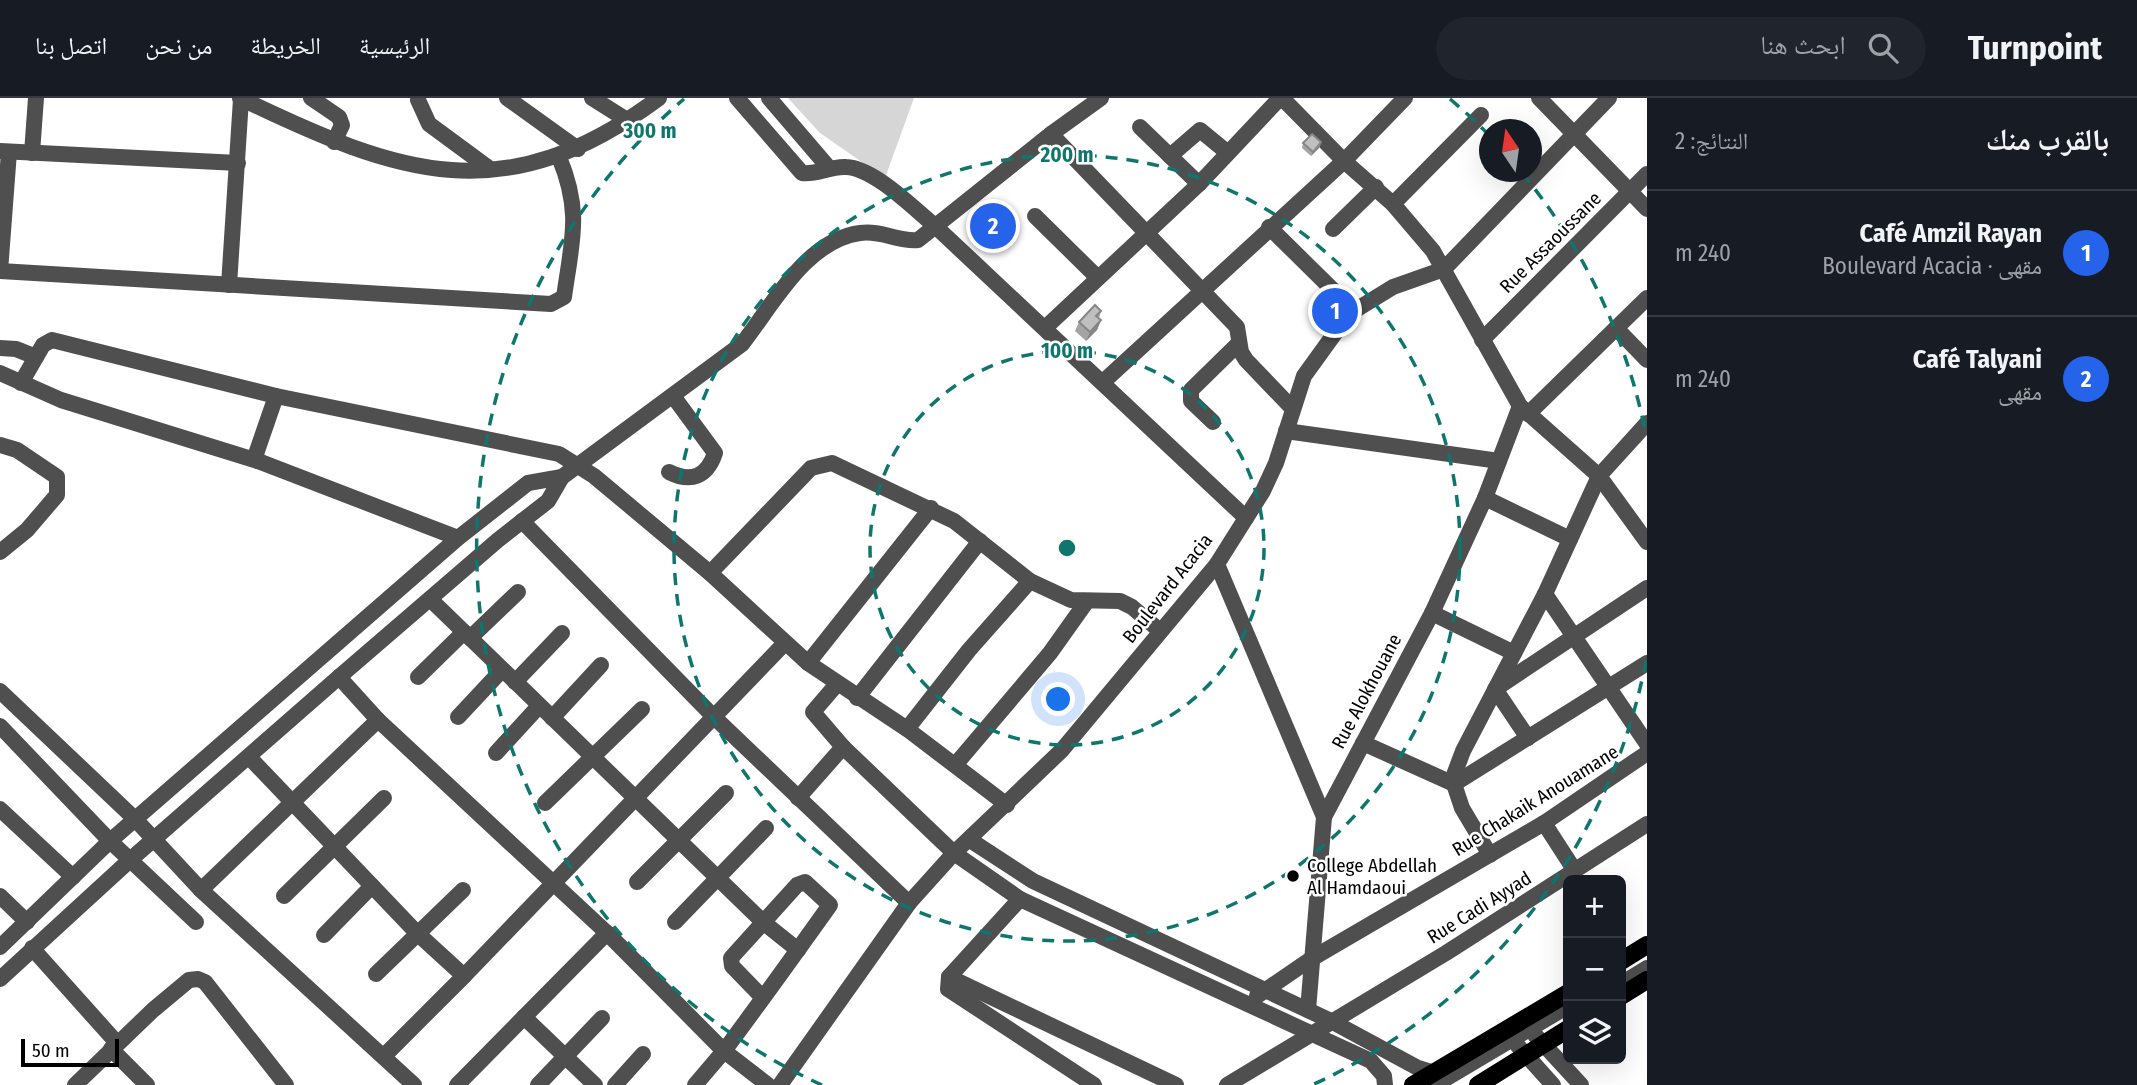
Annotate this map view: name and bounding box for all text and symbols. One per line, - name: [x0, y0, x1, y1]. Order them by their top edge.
- search box: [1436, 17, 1926, 80]
- text: Turnpoint: [1968, 28, 2102, 68]
- icon: search: [1864, 29, 1902, 67]
- text: ابحث هنا: [1760, 30, 1846, 61]
- text: اتصل بنا: [35, 32, 107, 60]
- text: من نحن: [145, 32, 212, 60]
- text: الخريطة: [250, 32, 321, 60]
- text: الرئيسية: [359, 32, 430, 60]
- text: 300 m: [622, 118, 677, 144]
- north arrow: [1479, 119, 1542, 182]
- text: بالقرب منك: [1986, 122, 2109, 158]
- text: النتائج: 2: [1675, 127, 1748, 155]
- text: 200 m: [1039, 142, 1094, 168]
- street label: Rue Assaoussane: [1495, 187, 1606, 298]
- pin: 2: [970, 200, 1016, 252]
- text: Café Amzil Rayan: [1859, 218, 2042, 249]
- text: 240 m: [1675, 239, 1731, 267]
- text: 1: [2081, 239, 2091, 267]
- text: مقهى · Boulevard Acacia: [1822, 252, 2042, 280]
- pin: 1: [1312, 285, 1358, 337]
- text: 100 m: [1041, 338, 1093, 364]
- text: Café Talyani: [1913, 344, 2042, 375]
- text: 240 m: [1675, 365, 1731, 393]
- text: 2: [2081, 365, 2091, 393]
- text: مقهى: [1998, 378, 2042, 406]
- street label: Boulevard Acacia: [1118, 529, 1217, 648]
- centre of rings: [1055, 536, 1079, 560]
- street label: Rue Alokhouane: [1327, 630, 1406, 753]
- your location: [1041, 682, 1075, 716]
- street label: Rue Chakaik Anouamane: [1448, 740, 1623, 861]
- place label: College Abdellah Al Hamdaoui: [1307, 854, 1437, 899]
- street label: Rue Cadi Ayyad: [1423, 866, 1536, 949]
- marker: College Abdellah Al Hamdaoui: [1285, 868, 1301, 884]
- map controls: [1563, 875, 1626, 1064]
- button: +: [1563, 875, 1626, 938]
- button: −: [1563, 938, 1626, 1001]
- button: layers: [1563, 1001, 1626, 1064]
- scale bar: [21, 1036, 119, 1068]
- text: 50 m: [32, 1039, 70, 1062]

